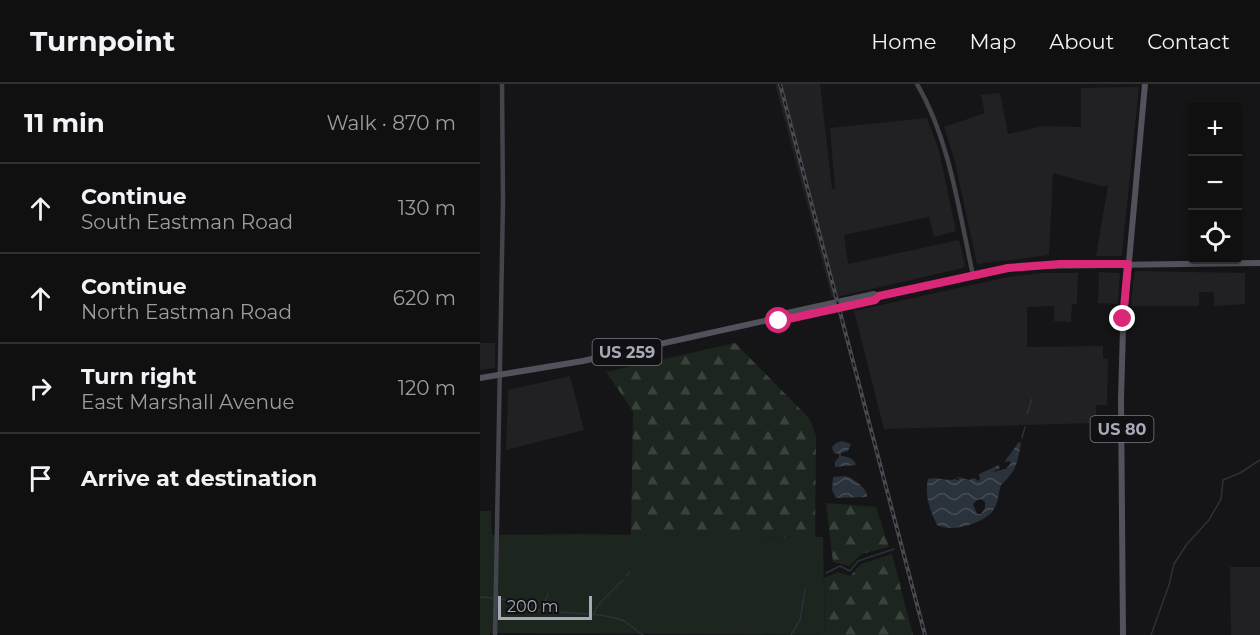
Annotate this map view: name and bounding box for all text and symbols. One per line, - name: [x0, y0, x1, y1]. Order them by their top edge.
- text: Turnpoint: [30, 24, 175, 58]
- text: Home: [871, 29, 936, 54]
- text: Map: [969, 29, 1016, 54]
- text: About: [1049, 29, 1114, 54]
- text: Contact: [1147, 29, 1230, 54]
- map controls: [1188, 102, 1242, 264]
- button: +: [1188, 102, 1242, 156]
- text: 11 min: [24, 107, 105, 139]
- text: Walk · 870 m: [326, 111, 456, 135]
- button: −: [1188, 156, 1242, 210]
- text: Continue: [81, 183, 187, 210]
- icon: ahead: [24, 192, 57, 225]
- text: 130 m: [398, 196, 456, 220]
- text: South Eastman Road: [81, 210, 293, 234]
- button: locate: [1188, 210, 1242, 264]
- text: Continue: [81, 273, 187, 300]
- icon: ahead: [24, 282, 57, 315]
- text: 620 m: [393, 286, 456, 310]
- text: North Eastman Road: [81, 300, 292, 324]
- route end: [1109, 305, 1135, 331]
- route start: [765, 307, 791, 333]
- road number: US 259: [592, 339, 662, 365]
- text: Turn right: [81, 363, 196, 390]
- icon: right: [24, 372, 57, 405]
- text: 120 m: [398, 376, 456, 400]
- text: East Marshall Avenue: [81, 390, 295, 414]
- road number: US 80: [1090, 416, 1154, 442]
- icon: arrive: [24, 462, 57, 495]
- text: Arrive at destination: [81, 465, 317, 492]
- scale bar: [498, 593, 592, 620]
- text: 200 m: [507, 597, 558, 616]

